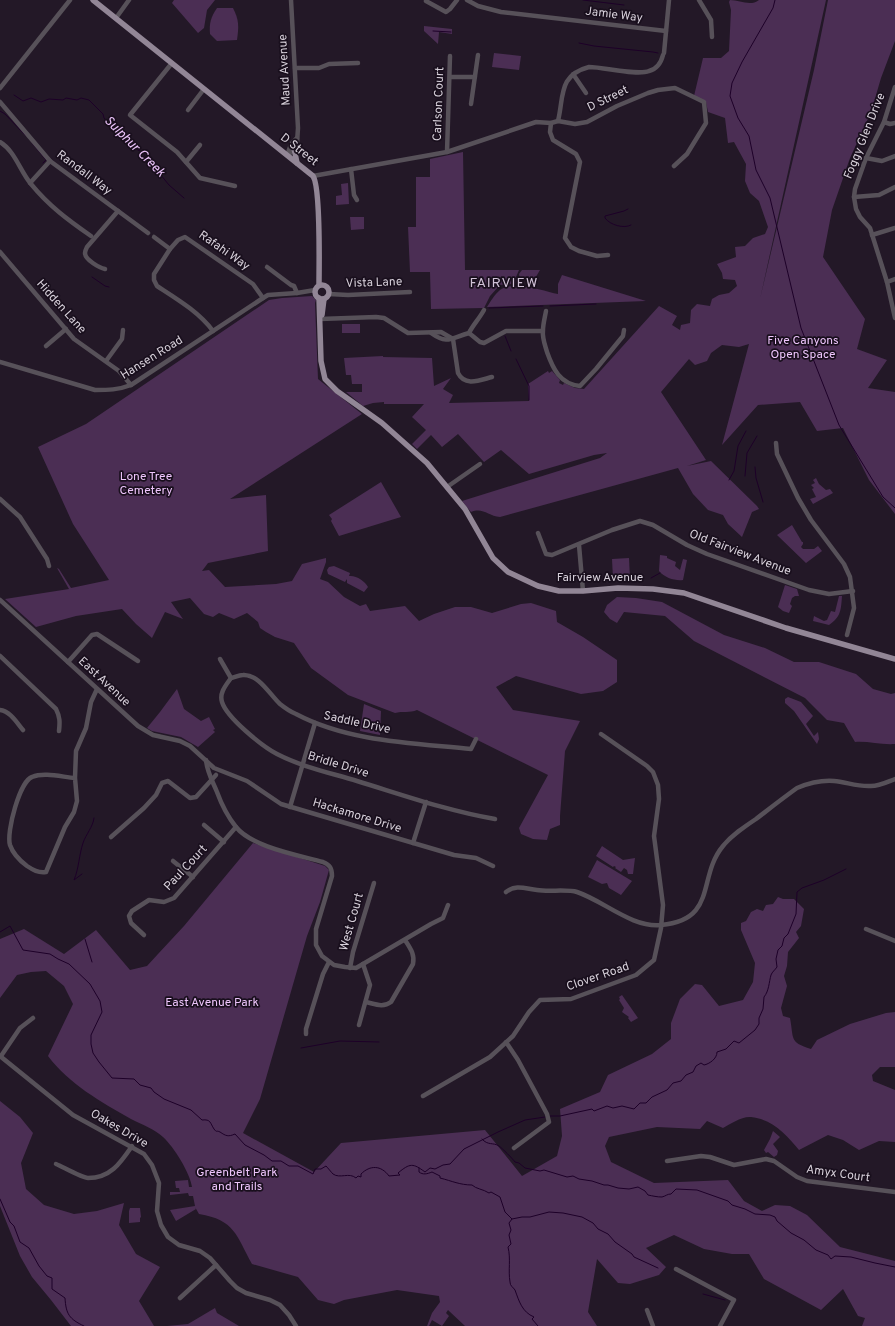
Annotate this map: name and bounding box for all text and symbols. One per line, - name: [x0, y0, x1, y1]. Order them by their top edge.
- street label: Jamie Way: [584, 4, 644, 26]
- street label: Maud Avenue: [275, 34, 295, 106]
- street label: Carlson Court: [430, 67, 448, 141]
- street label: D Street: [585, 82, 631, 116]
- street label: Foggy Glen Drive: [840, 91, 890, 181]
- water label: Sulphur Creek: [100, 113, 168, 181]
- street label: D Street: [277, 130, 321, 170]
- street label: Randall Way: [53, 147, 115, 199]
- street label: Rafahi Way: [195, 227, 253, 275]
- street label: Vista Lane: [345, 274, 403, 292]
- district label: FAIRVIEW: [469, 275, 539, 292]
- street label: Hidden Lane: [32, 277, 90, 337]
- street label: Hansen Road: [118, 332, 186, 384]
- park label: Five Canyons Open Space: [767, 333, 839, 363]
- park label: Lone Tree Cemetery: [119, 469, 173, 499]
- street label: Old Fairview Avenue: [687, 526, 793, 580]
- street label: Fairview Avenue: [557, 570, 643, 586]
- street label: East Avenue: [74, 654, 134, 710]
- street label: Saddle Drive: [322, 708, 392, 738]
- street label: Bridle Drive: [305, 748, 371, 782]
- street label: Hackamore Drive: [311, 795, 403, 837]
- street label: Paul Court: [161, 842, 211, 894]
- street label: West Court: [336, 891, 368, 953]
- street label: Clover Road: [564, 959, 632, 995]
- park label: East Avenue Park: [165, 995, 259, 1011]
- street label: Oakes Drive: [87, 1106, 151, 1152]
- street label: Amyx Court: [805, 1162, 871, 1186]
- park label: Greenbelt Park and Trails: [196, 1165, 278, 1195]

